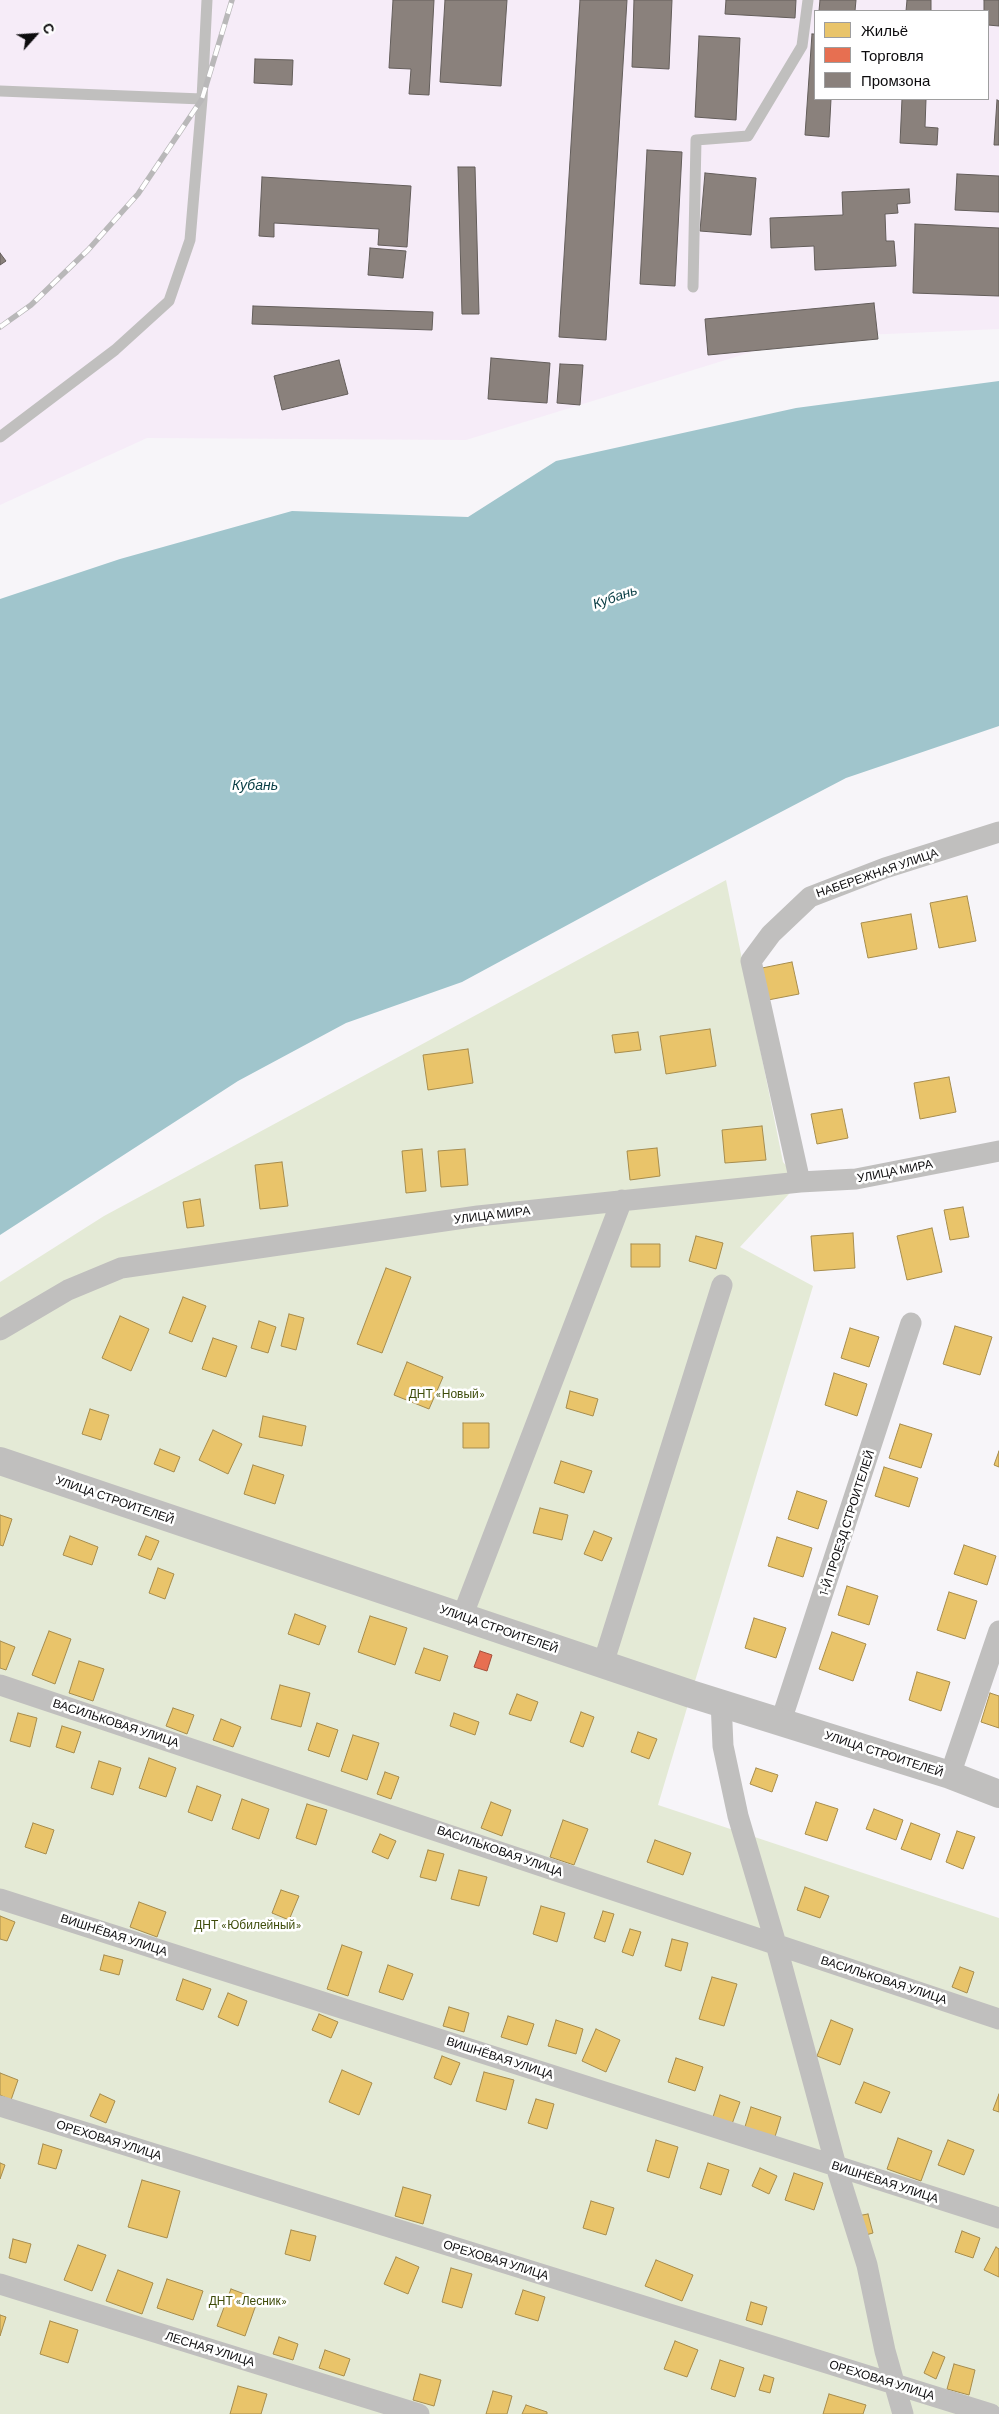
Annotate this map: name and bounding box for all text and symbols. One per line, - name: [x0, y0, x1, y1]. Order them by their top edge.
- north arrow: [10, 10, 60, 60]
- legend: [814, 10, 989, 100]
- text: С: [39, 20, 59, 36]
- text: Жильё: [861, 21, 908, 39]
- text: Торговля: [861, 46, 924, 64]
- text: Промзона: [861, 71, 930, 89]
- water label: Кубань: [590, 582, 640, 612]
- water label: Кубань: [232, 777, 278, 793]
- street label: НАБЕРЕЖНАЯ УЛИЦА: [814, 845, 940, 901]
- street label: УЛИЦА МИРА: [856, 1157, 934, 1185]
- street label: УЛИЦА МИРА: [453, 1203, 531, 1227]
- park label: ДНТ «Новый»: [409, 1387, 485, 1401]
- street label: 1-Й ПРОЕЗД СТРОИТЕЛЕЙ: [817, 1448, 877, 1598]
- street label: УЛИЦА СТРОИТЕЛЕЙ: [54, 1473, 176, 1527]
- street label: УЛИЦА СТРОИТЕЛЕЙ: [438, 1602, 560, 1656]
- street label: ВАСИЛЬКОВАЯ УЛИЦА: [51, 1696, 181, 1750]
- street label: УЛИЦА СТРОИТЕЛЕЙ: [823, 1728, 945, 1780]
- street label: ВАСИЛЬКОВАЯ УЛИЦА: [435, 1823, 565, 1879]
- street label: ВИШНЁВАЯ УЛИЦА: [59, 1911, 169, 1959]
- park label: ДНТ «Юбилейный»: [194, 1918, 302, 1932]
- street label: ВАСИЛЬКОВАЯ УЛИЦА: [819, 1953, 949, 2007]
- street label: ВИШНЁВАЯ УЛИЦА: [445, 2034, 555, 2082]
- street label: ОРЕХОВАЯ УЛИЦА: [55, 2117, 163, 2163]
- street label: ВИШНЁВАЯ УЛИЦА: [830, 2158, 940, 2206]
- street label: ОРЕХОВАЯ УЛИЦА: [442, 2237, 550, 2283]
- park label: ДНТ «Лесник»: [209, 2294, 287, 2308]
- street label: ЛЕСНАЯ УЛИЦА: [163, 2329, 257, 2369]
- street label: ОРЕХОВАЯ УЛИЦА: [828, 2357, 936, 2403]

